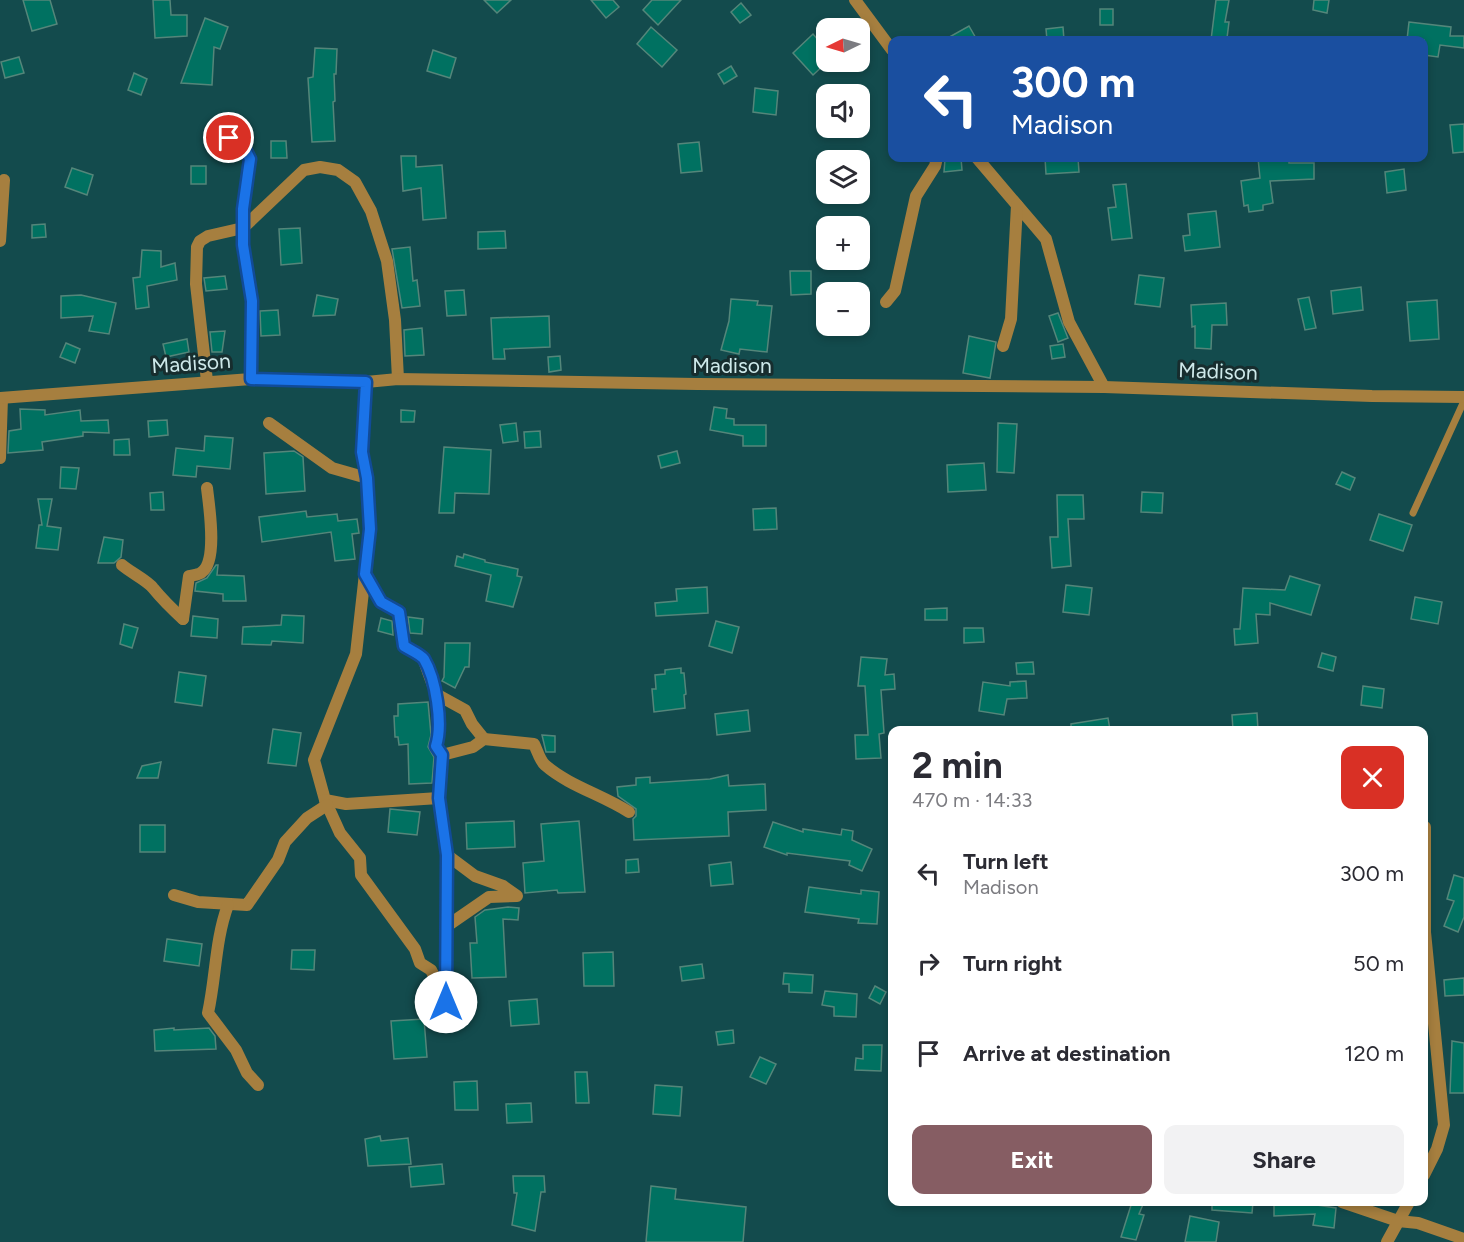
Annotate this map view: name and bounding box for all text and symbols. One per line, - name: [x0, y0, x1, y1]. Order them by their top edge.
- north arrow: [816, 18, 870, 72]
- map controls: [816, 18, 870, 336]
- text: 300 m: [1011, 57, 1135, 108]
- icon: left: [912, 60, 990, 138]
- button: sound: [816, 84, 870, 138]
- text: Madison: [1011, 108, 1113, 141]
- pin: [203, 112, 254, 163]
- icon: arrive: [212, 121, 245, 154]
- button: layers: [816, 150, 870, 204]
- button: +: [816, 216, 870, 270]
- button: −: [816, 282, 870, 336]
- street label: Madison: [151, 348, 231, 378]
- street label: Madison: [692, 353, 772, 378]
- street label: Madison: [1178, 357, 1258, 385]
- text: 2 min: [912, 744, 1003, 787]
- button: close: [1341, 746, 1404, 809]
- text: 470 m · 14:33: [912, 788, 1032, 812]
- text: Turn left: [963, 848, 1049, 875]
- icon: left: [912, 857, 945, 890]
- text: 300 m: [1340, 860, 1404, 887]
- text: Madison: [963, 875, 1039, 899]
- icon: right: [912, 947, 945, 980]
- text: Turn right: [963, 950, 1062, 977]
- text: 50 m: [1353, 950, 1404, 977]
- position arrow: [414, 970, 478, 1034]
- icon: arrive: [912, 1037, 945, 1070]
- text: Arrive at destination: [963, 1040, 1171, 1067]
- text: 120 m: [1344, 1040, 1404, 1067]
- button: Exit: [912, 1125, 1152, 1194]
- button: Share: [1164, 1125, 1404, 1194]

